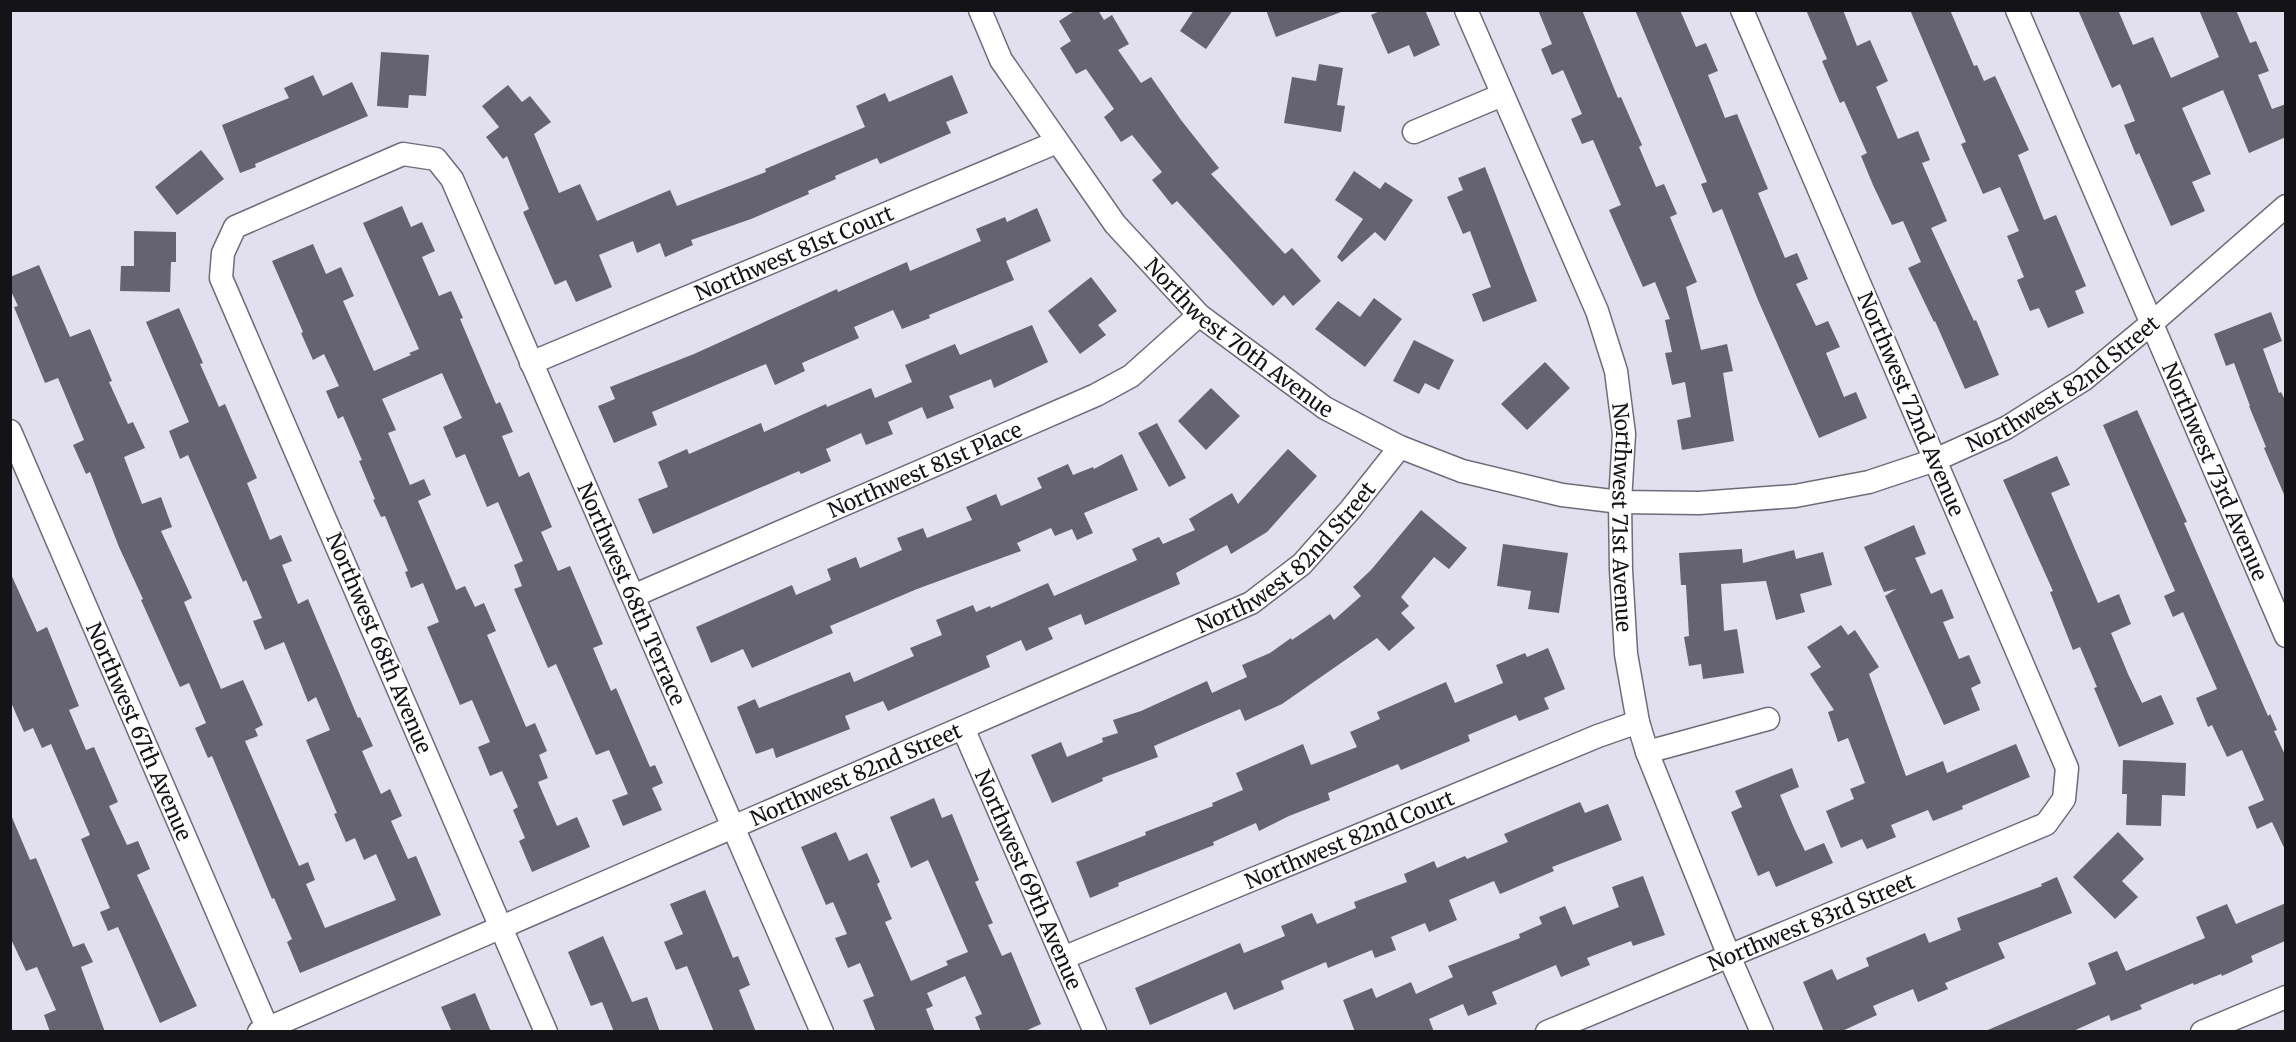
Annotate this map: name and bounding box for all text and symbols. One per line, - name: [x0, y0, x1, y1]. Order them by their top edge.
- street label: Northwest 81st Court: [690, 199, 897, 306]
- street label: Northwest 70th Avenue: [1139, 252, 1338, 423]
- street label: Northwest 72nd Avenue: [1852, 288, 1970, 520]
- street label: Northwest 82nd Street: [1962, 310, 2165, 458]
- street label: Northwest 73rd Avenue: [2156, 358, 2274, 585]
- street label: Northwest 71st Avenue: [1606, 401, 1638, 633]
- street label: Northwest 81st Place: [824, 415, 1026, 523]
- street label: Northwest 82nd Street: [1192, 476, 1381, 639]
- street label: Northwest 68th Terrace: [572, 478, 692, 709]
- street label: Northwest 68th Avenue: [320, 529, 438, 758]
- street label: Northwest 67th Avenue: [81, 618, 198, 845]
- street label: Northwest 82nd Street: [746, 716, 966, 832]
- street label: Northwest 69th Avenue: [969, 765, 1088, 994]
- street label: Northwest 82nd Court: [1241, 784, 1458, 895]
- street label: Northwest 83rd Street: [1704, 867, 1918, 977]

